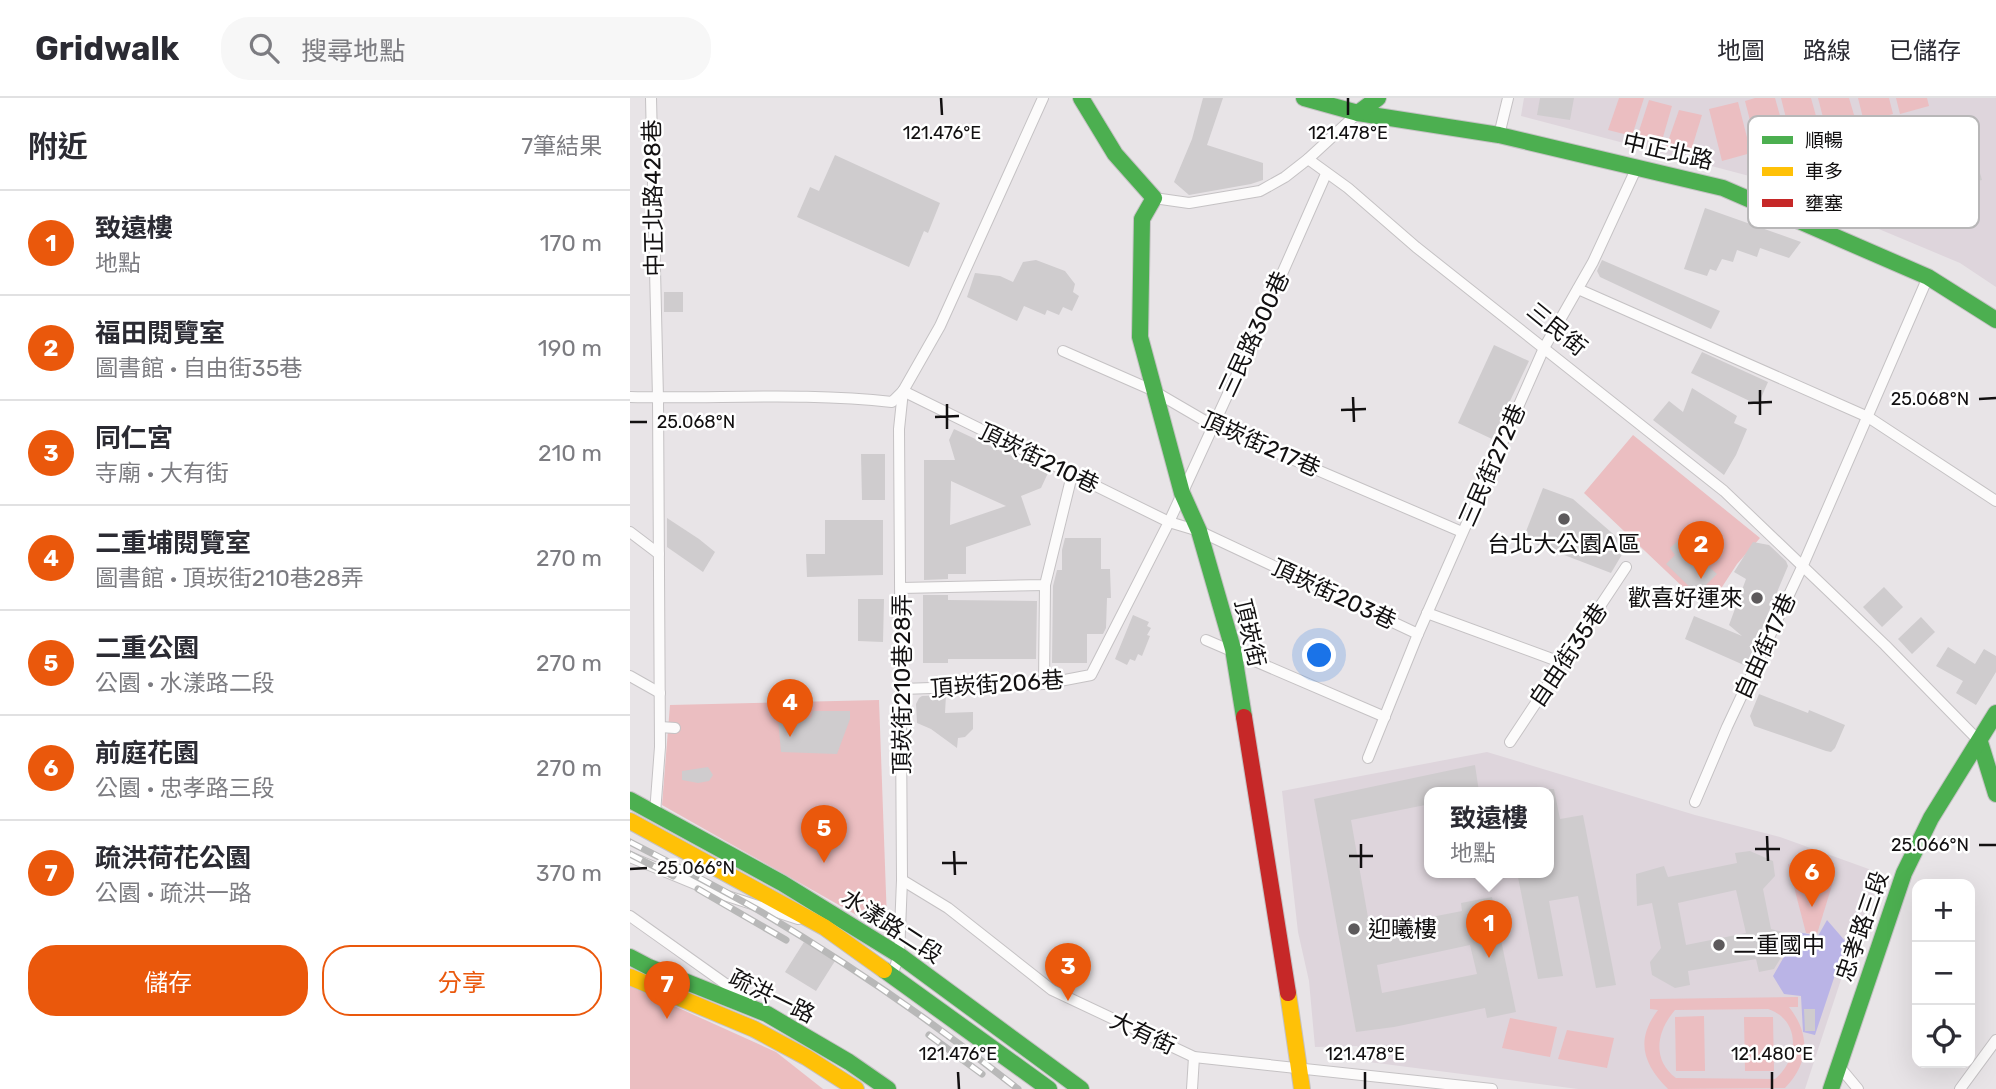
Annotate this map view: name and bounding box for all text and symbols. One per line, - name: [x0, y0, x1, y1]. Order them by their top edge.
- search box: [221, 17, 711, 80]
- text: Gridwalk: [35, 29, 179, 68]
- icon: search: [245, 29, 283, 67]
- text: 搜尋地點: [301, 36, 405, 67]
- text: 地圖: [1717, 37, 1765, 65]
- text: 路線: [1803, 37, 1851, 65]
- text: 已儲存: [1889, 37, 1961, 65]
- legend: [1748, 116, 1979, 228]
- street label: 中正北路428巷: [638, 119, 668, 277]
- text: 121.476°E: [903, 122, 981, 144]
- text: 121.478°E: [1308, 122, 1388, 144]
- street label: 中正北路: [1620, 127, 1716, 175]
- text: 附近: [28, 129, 88, 165]
- text: 順暢: [1805, 129, 1843, 152]
- text: 7筆結果: [521, 132, 602, 160]
- text: 車多: [1805, 160, 1843, 183]
- text: 壅塞: [1805, 192, 1843, 215]
- text: 致遠樓: [95, 213, 173, 244]
- text: 1: [45, 229, 57, 257]
- text: 170 m: [540, 229, 602, 257]
- text: 地點: [95, 249, 141, 277]
- street label: 三民路300巷: [1213, 267, 1295, 401]
- street label: 三民街: [1521, 296, 1593, 362]
- text: 福田閱覽室: [95, 318, 225, 349]
- text: 2: [44, 334, 58, 362]
- text: 190 m: [538, 334, 602, 362]
- text: 圖書館 · 自由街35巷: [95, 354, 302, 382]
- text: 25.068°N: [1891, 388, 1969, 410]
- street label: 三民街272巷: [1453, 400, 1531, 530]
- street label: 頂崁街217巷: [1197, 405, 1325, 483]
- text: 25.068°N: [657, 411, 735, 433]
- street label: 頂崁街210巷: [974, 417, 1104, 499]
- text: 同仁宮: [95, 423, 173, 454]
- text: 3: [43, 439, 59, 467]
- text: 210 m: [538, 439, 602, 467]
- text: 寺廟 · 大有街: [95, 459, 229, 487]
- marker: 台北大公園A區: [1556, 511, 1572, 527]
- pin: 2: [1678, 521, 1724, 579]
- text: 二重埔閱覽室: [95, 528, 251, 559]
- place label: 台北大公園A區: [1487, 530, 1641, 558]
- text: 4: [43, 544, 59, 572]
- text: 270 m: [536, 544, 602, 572]
- street label: 頂崁街203巷: [1267, 553, 1401, 635]
- text: 圖書館 · 頂崁街210巷28弄: [95, 564, 364, 592]
- place label: 歡喜好運來: [1628, 584, 1743, 612]
- street label: 自由街17巷: [1728, 589, 1802, 703]
- marker: 歡喜好運來: [1749, 590, 1765, 606]
- street label: 頂崁街210巷28弄: [888, 593, 916, 775]
- street label: 頂崁街: [1229, 596, 1271, 670]
- street label: 自由街35巷: [1523, 598, 1613, 712]
- text: 二重公園: [95, 633, 199, 664]
- your location: [1302, 638, 1336, 672]
- text: 5: [44, 649, 58, 677]
- text: 270 m: [536, 649, 602, 677]
- street label: 頂崁街206巷: [929, 665, 1065, 703]
- text: 公園 · 水漾路二段: [95, 669, 275, 697]
- pin: 4: [767, 679, 813, 737]
- text: 前庭花園: [95, 738, 199, 769]
- text: 6: [44, 754, 58, 782]
- text: 270 m: [536, 754, 602, 782]
- text: 公園 · 忠孝路三段: [95, 774, 275, 802]
- popup: [1424, 787, 1554, 878]
- text: 致遠樓: [1450, 803, 1528, 834]
- pin: 5: [801, 805, 847, 863]
- text: 25.066°N: [1891, 834, 1969, 856]
- text: 地點: [1450, 839, 1496, 867]
- text: 疏洪荷花公園: [95, 843, 251, 874]
- pin: 6: [1789, 849, 1835, 907]
- text: 25.066°N: [657, 857, 735, 879]
- text: 7: [44, 859, 58, 887]
- text: 370 m: [536, 859, 602, 887]
- street label: 忠孝路三段: [1830, 867, 1894, 985]
- text: 公園 · 疏洪一路: [95, 879, 252, 907]
- map controls: [1912, 879, 1975, 1068]
- button: +: [1912, 879, 1975, 942]
- street label: 水漾路二段: [836, 883, 948, 969]
- pin: 1: [1466, 900, 1512, 958]
- place label: 迎曦樓: [1368, 915, 1437, 943]
- marker: 迎曦樓: [1346, 921, 1362, 937]
- place label: 二重國中: [1733, 931, 1825, 959]
- marker: 二重國中: [1711, 937, 1727, 953]
- button: −: [1912, 942, 1975, 1005]
- pin: 3: [1045, 943, 1091, 1001]
- button: 儲存: [28, 945, 308, 1016]
- button: 分享: [322, 945, 602, 1016]
- pin: 7: [644, 961, 690, 1019]
- street label: 疏洪一路: [725, 963, 819, 1029]
- button: locate: [1912, 1005, 1975, 1068]
- street label: 大有街: [1106, 1006, 1180, 1060]
- text: 121.476°E: [919, 1043, 997, 1065]
- text: 121.478°E: [1325, 1043, 1405, 1065]
- text: 121.480°E: [1731, 1043, 1813, 1065]

